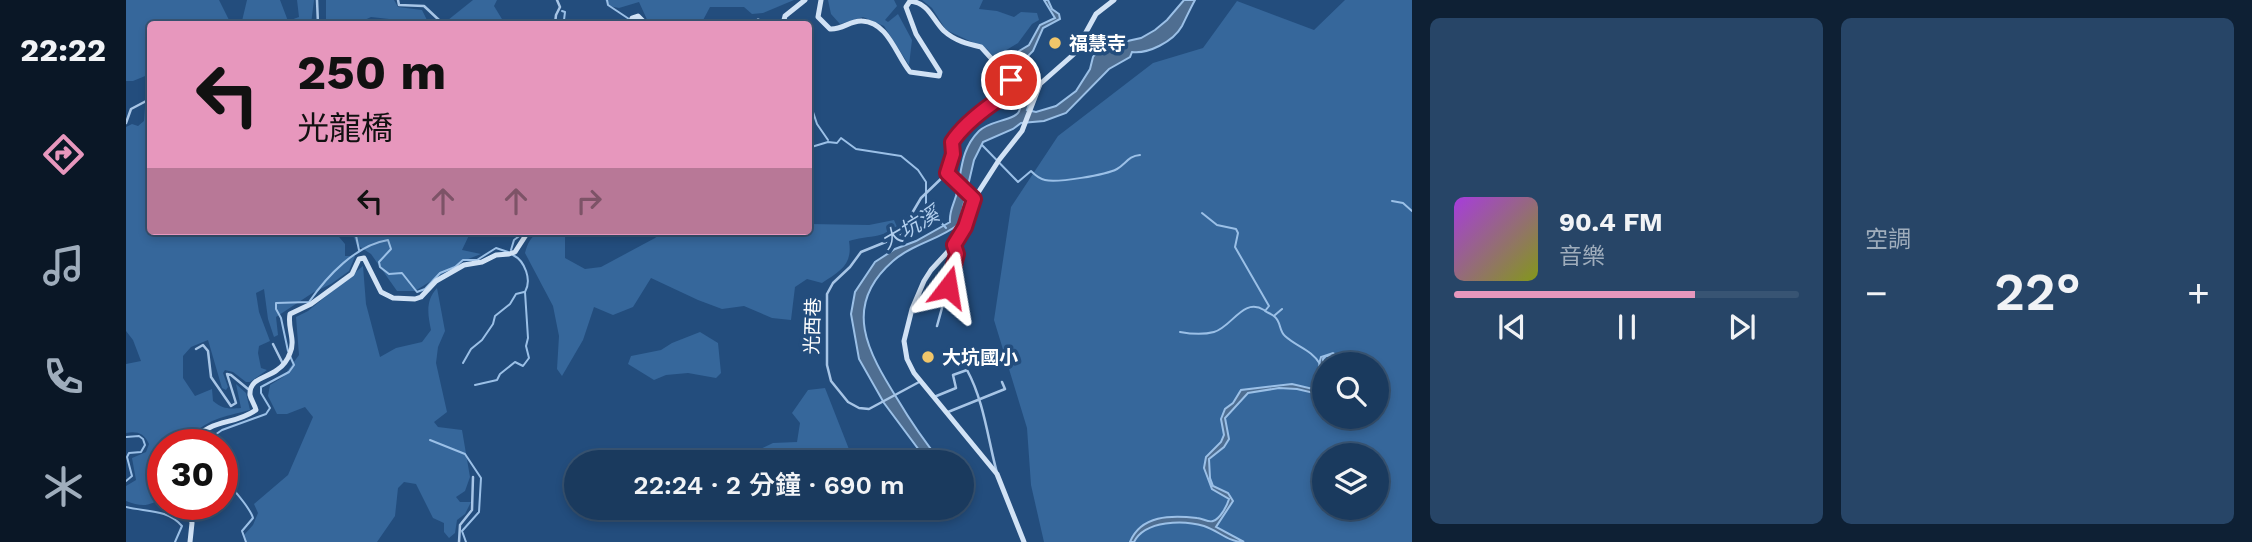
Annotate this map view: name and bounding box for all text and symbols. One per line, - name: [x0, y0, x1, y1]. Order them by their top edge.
- text: 22:22: [20, 31, 106, 69]
- place label: 福慧寺: [1069, 32, 1126, 55]
- marker: 福慧寺: [1047, 35, 1063, 51]
- text: 250 m: [297, 43, 446, 101]
- icon: left: [182, 49, 273, 140]
- pin: [981, 50, 1041, 110]
- icon: arrive: [992, 61, 1030, 99]
- text: 光龍橋: [297, 109, 393, 147]
- icon: directions: [39, 130, 88, 179]
- icon: left: [351, 182, 389, 220]
- icon: ahead: [424, 182, 462, 220]
- icon: ahead: [497, 182, 535, 220]
- icon: right: [570, 182, 608, 220]
- water label: 大坑溪: [876, 199, 946, 254]
- text: 90.4 FM: [1559, 207, 1663, 237]
- text: 空調: [1865, 226, 1911, 253]
- icon: music: [39, 241, 88, 290]
- text: 音樂: [1559, 243, 1605, 270]
- position arrow: [911, 250, 985, 324]
- text: 22°: [1994, 262, 2081, 323]
- text: −: [1865, 271, 1888, 315]
- text: +: [2187, 271, 2210, 315]
- street label: 光西巷: [800, 297, 825, 355]
- icon: previous: [1493, 308, 1531, 346]
- icon: pause: [1608, 308, 1646, 346]
- icon: next: [1723, 308, 1761, 346]
- place label: 大坑國小: [942, 346, 1018, 369]
- marker: 大坑國小: [920, 349, 936, 365]
- icon: phone: [39, 352, 88, 401]
- map controls: [1312, 352, 1389, 520]
- button: search: [1312, 352, 1389, 429]
- speed limit sign: 30: [147, 429, 238, 520]
- button: layers: [1312, 443, 1389, 520]
- icon: climate: [39, 462, 88, 511]
- text: 22:24 · 2 分鐘 · 690 m: [633, 470, 905, 500]

